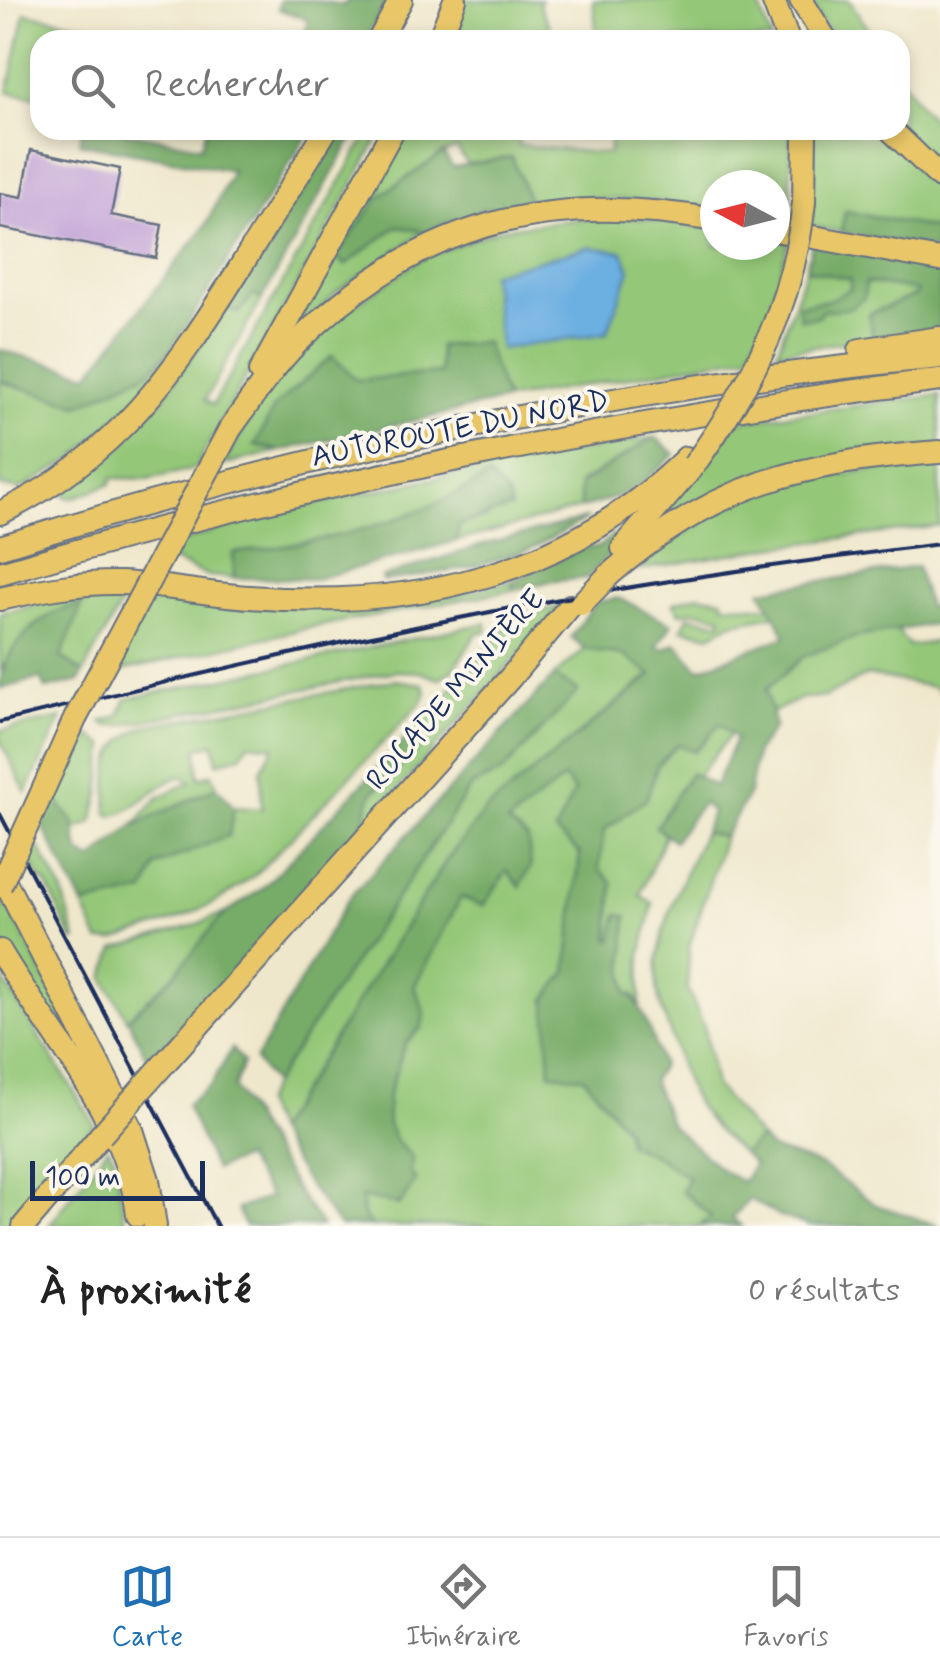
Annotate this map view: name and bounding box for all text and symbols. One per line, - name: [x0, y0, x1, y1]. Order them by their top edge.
- search box: [30, 30, 910, 140]
- icon: search: [65, 58, 120, 113]
- text: Rechercher: [145, 61, 330, 110]
- north arrow: [700, 170, 790, 260]
- street label: AUTOROUTE DU NORD: [308, 381, 612, 477]
- street label: ROCADE MINIÈRE: [358, 581, 554, 799]
- scale bar: [30, 1156, 205, 1200]
- text: 100 m: [45, 1160, 120, 1197]
- text: À proximité: [40, 1264, 251, 1319]
- text: 0 résultats: [748, 1270, 900, 1312]
- tab: Carte: [111, 1559, 183, 1656]
- tab: Itinéraire: [406, 1559, 521, 1656]
- tab: Favoris: [744, 1559, 829, 1656]

